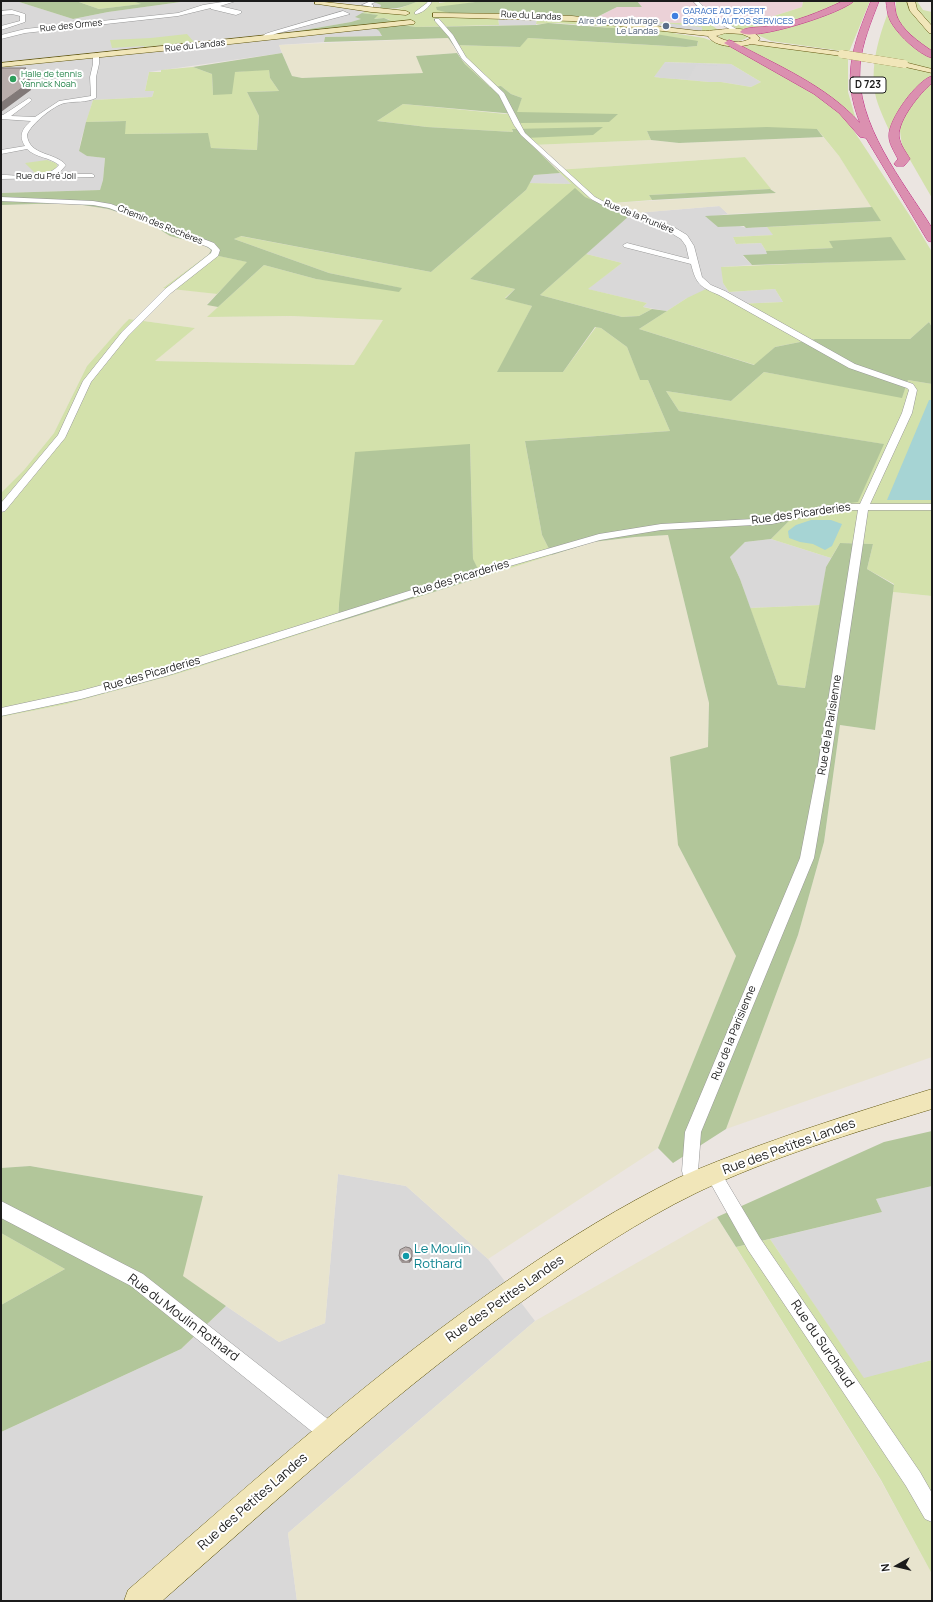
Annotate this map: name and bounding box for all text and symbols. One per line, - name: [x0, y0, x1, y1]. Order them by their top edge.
- place label: GARAGE AD EXPERT BOISEAU AUTOS SERVICES: [683, 6, 793, 27]
- street label: Rue du Landas: [500, 9, 562, 23]
- marker: GARAGE AD EXPERT BOISEAU AUTOS SERVICES: [670, 11, 680, 21]
- place label: Aire de covoiturage Le Landas: [578, 16, 658, 37]
- street label: Rue des Ormes: [39, 17, 103, 35]
- marker: Aire de covoiturage Le Landas: [661, 21, 671, 31]
- street label: Rue du Landas: [164, 37, 226, 55]
- place label: Halle de tennis Yannick Noah: [21, 69, 82, 90]
- marker: Halle de tennis Yannick Noah: [8, 74, 18, 84]
- road number: D 723: [850, 77, 886, 93]
- street label: Rue du Pré Joli: [16, 171, 76, 181]
- street label: Rue de la Prunière: [602, 198, 676, 236]
- street label: Chemin des Rochères: [116, 203, 204, 247]
- street label: Rue des Picarderies: [751, 501, 851, 527]
- street label: Rue des Picarderies: [411, 557, 511, 599]
- street label: Rue des Picarderies: [102, 654, 202, 694]
- street label: Rue de la Parisienne: [816, 674, 844, 776]
- street label: Rue de la Parisienne: [709, 984, 759, 1082]
- street label: Rue des Petites Landes: [720, 1116, 858, 1178]
- place label: Le Moulin Rothard: [414, 1241, 471, 1272]
- marker: Le Moulin Rothard: [401, 1251, 411, 1261]
- street label: Rue des Petites Landes: [443, 1252, 567, 1346]
- street label: Rue du Moulin Rothard: [124, 1271, 242, 1365]
- street label: Rue du Surchaud: [787, 1297, 857, 1391]
- street label: Rue des Petites Landes: [195, 1450, 311, 1554]
- north arrow: [877, 1546, 917, 1586]
- text: N: [877, 1563, 893, 1573]

